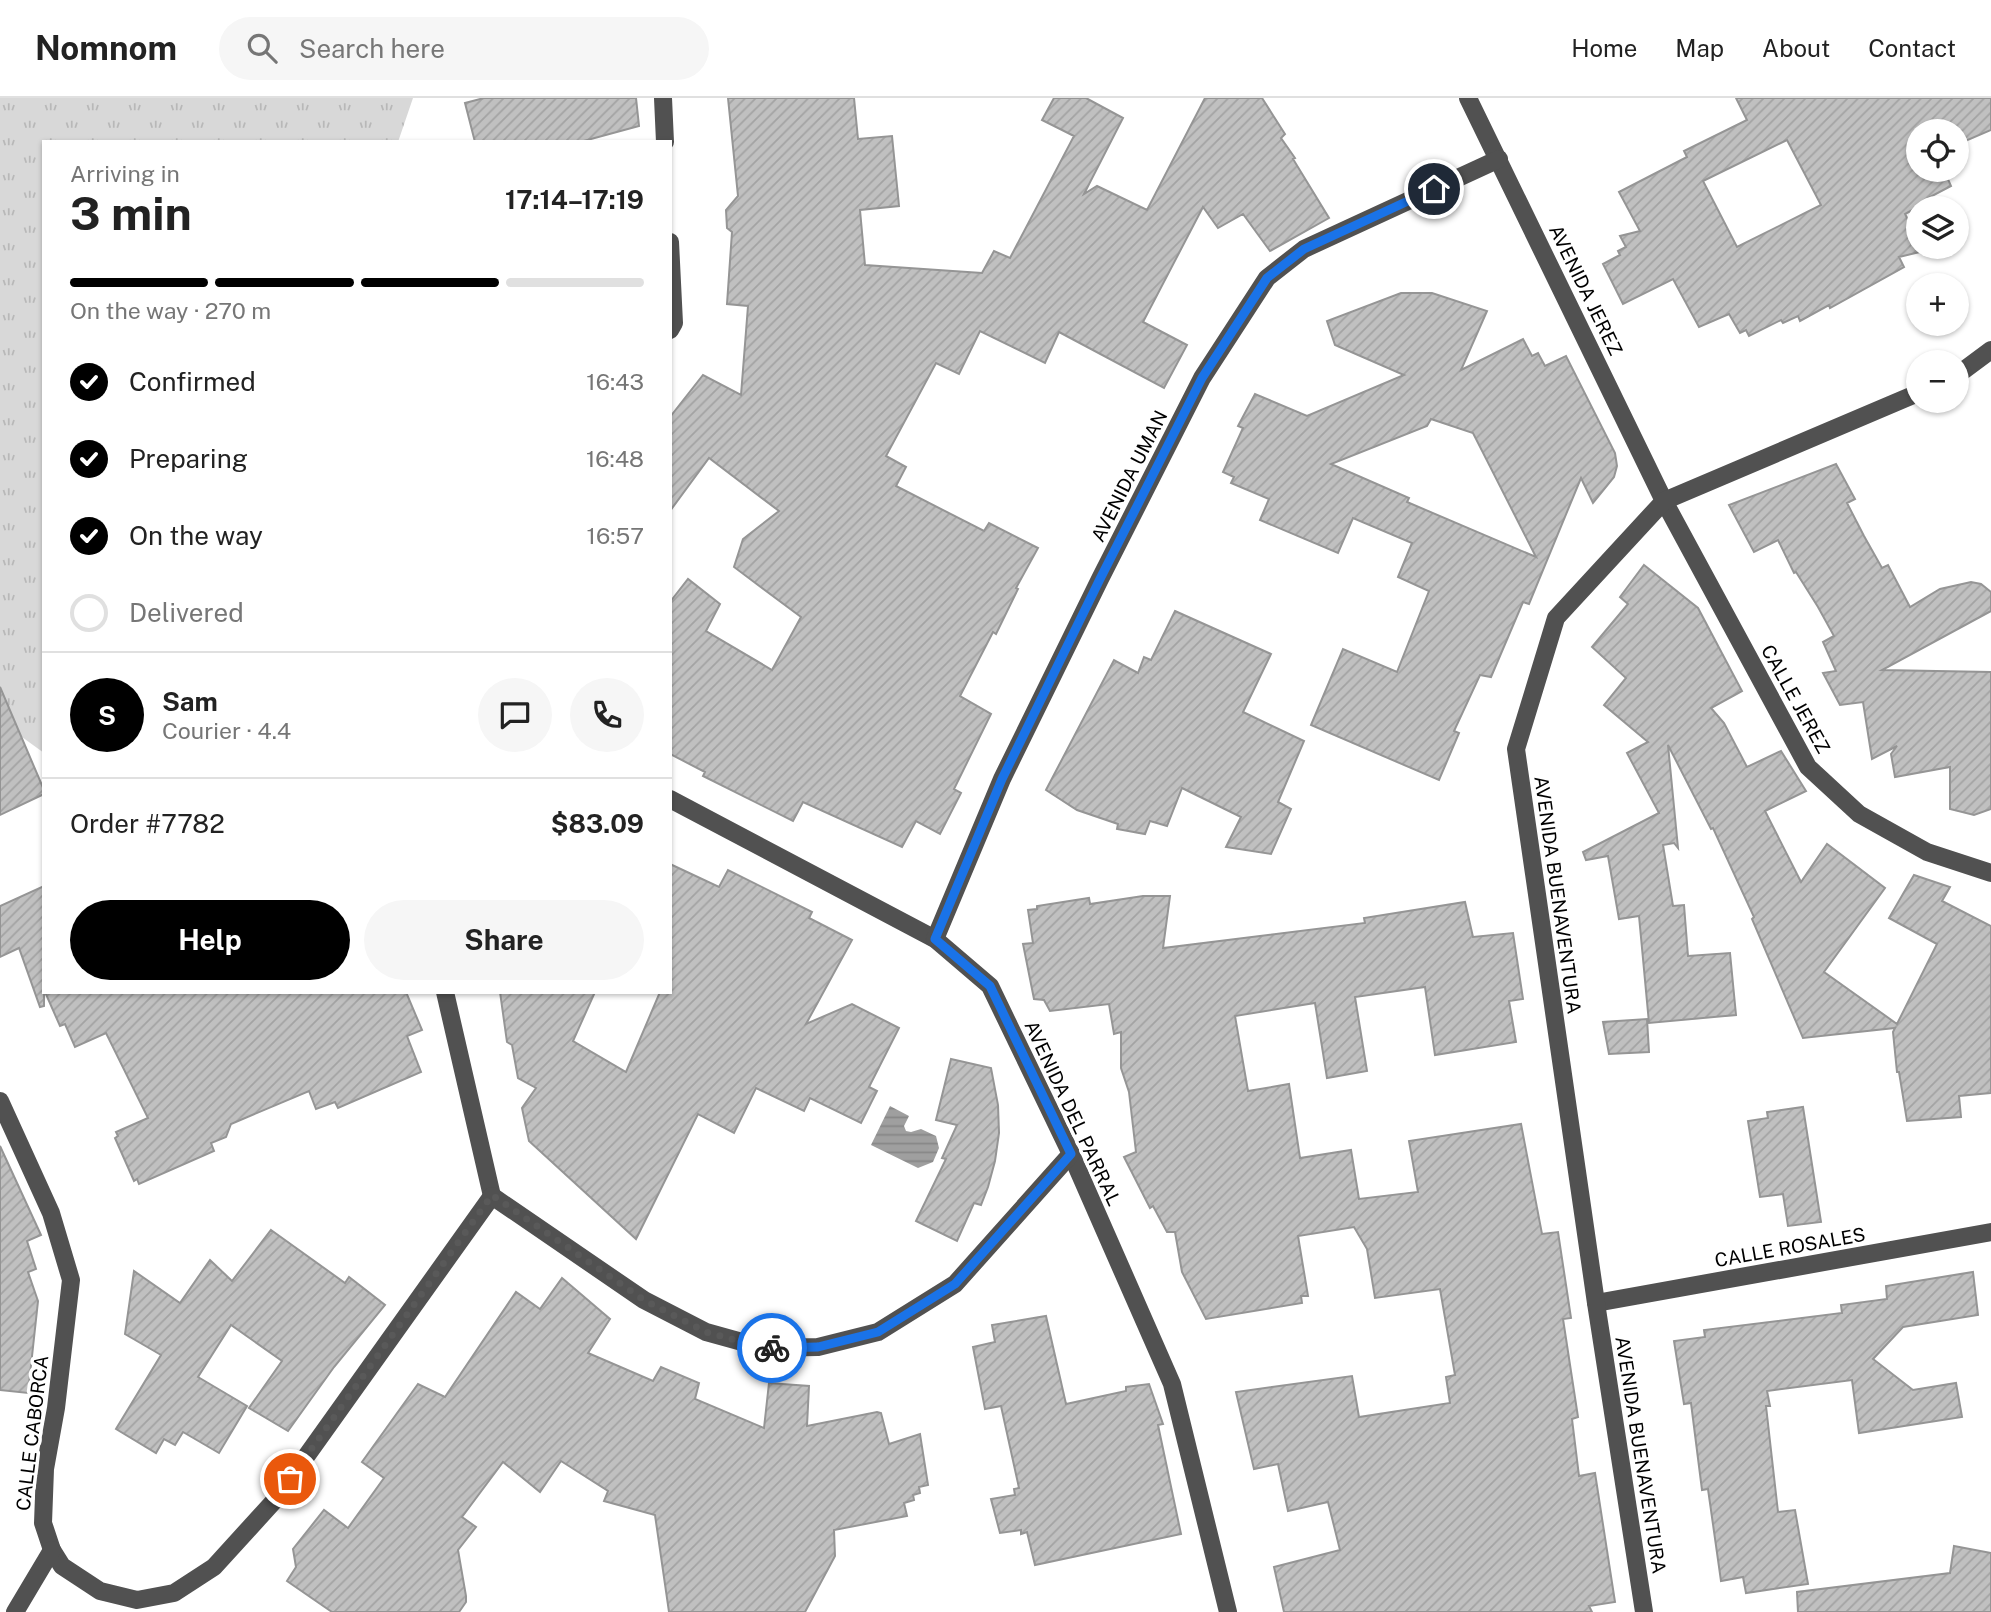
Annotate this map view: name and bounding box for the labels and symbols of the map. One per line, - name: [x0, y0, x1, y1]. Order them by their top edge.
- pin: [1404, 159, 1464, 219]
- street label: AVENIDA JEREZ: [1545, 221, 1627, 359]
- street label: AVENIDA UMAN: [1086, 407, 1172, 545]
- street label: CALLE JEREZ: [1757, 641, 1835, 757]
- street label: AVENIDA BUENAVENTURA: [1530, 775, 1586, 1015]
- street label: AVENIDA DEL PARRAL: [1020, 1017, 1126, 1209]
- street label: CALLE ROSALES: [1713, 1223, 1867, 1271]
- courier: [737, 1313, 807, 1383]
- street label: AVENIDA BUENAVENTURA: [1611, 1335, 1671, 1575]
- street label: CALLE CABORCA: [12, 1354, 52, 1512]
- pin: [260, 1449, 320, 1509]

